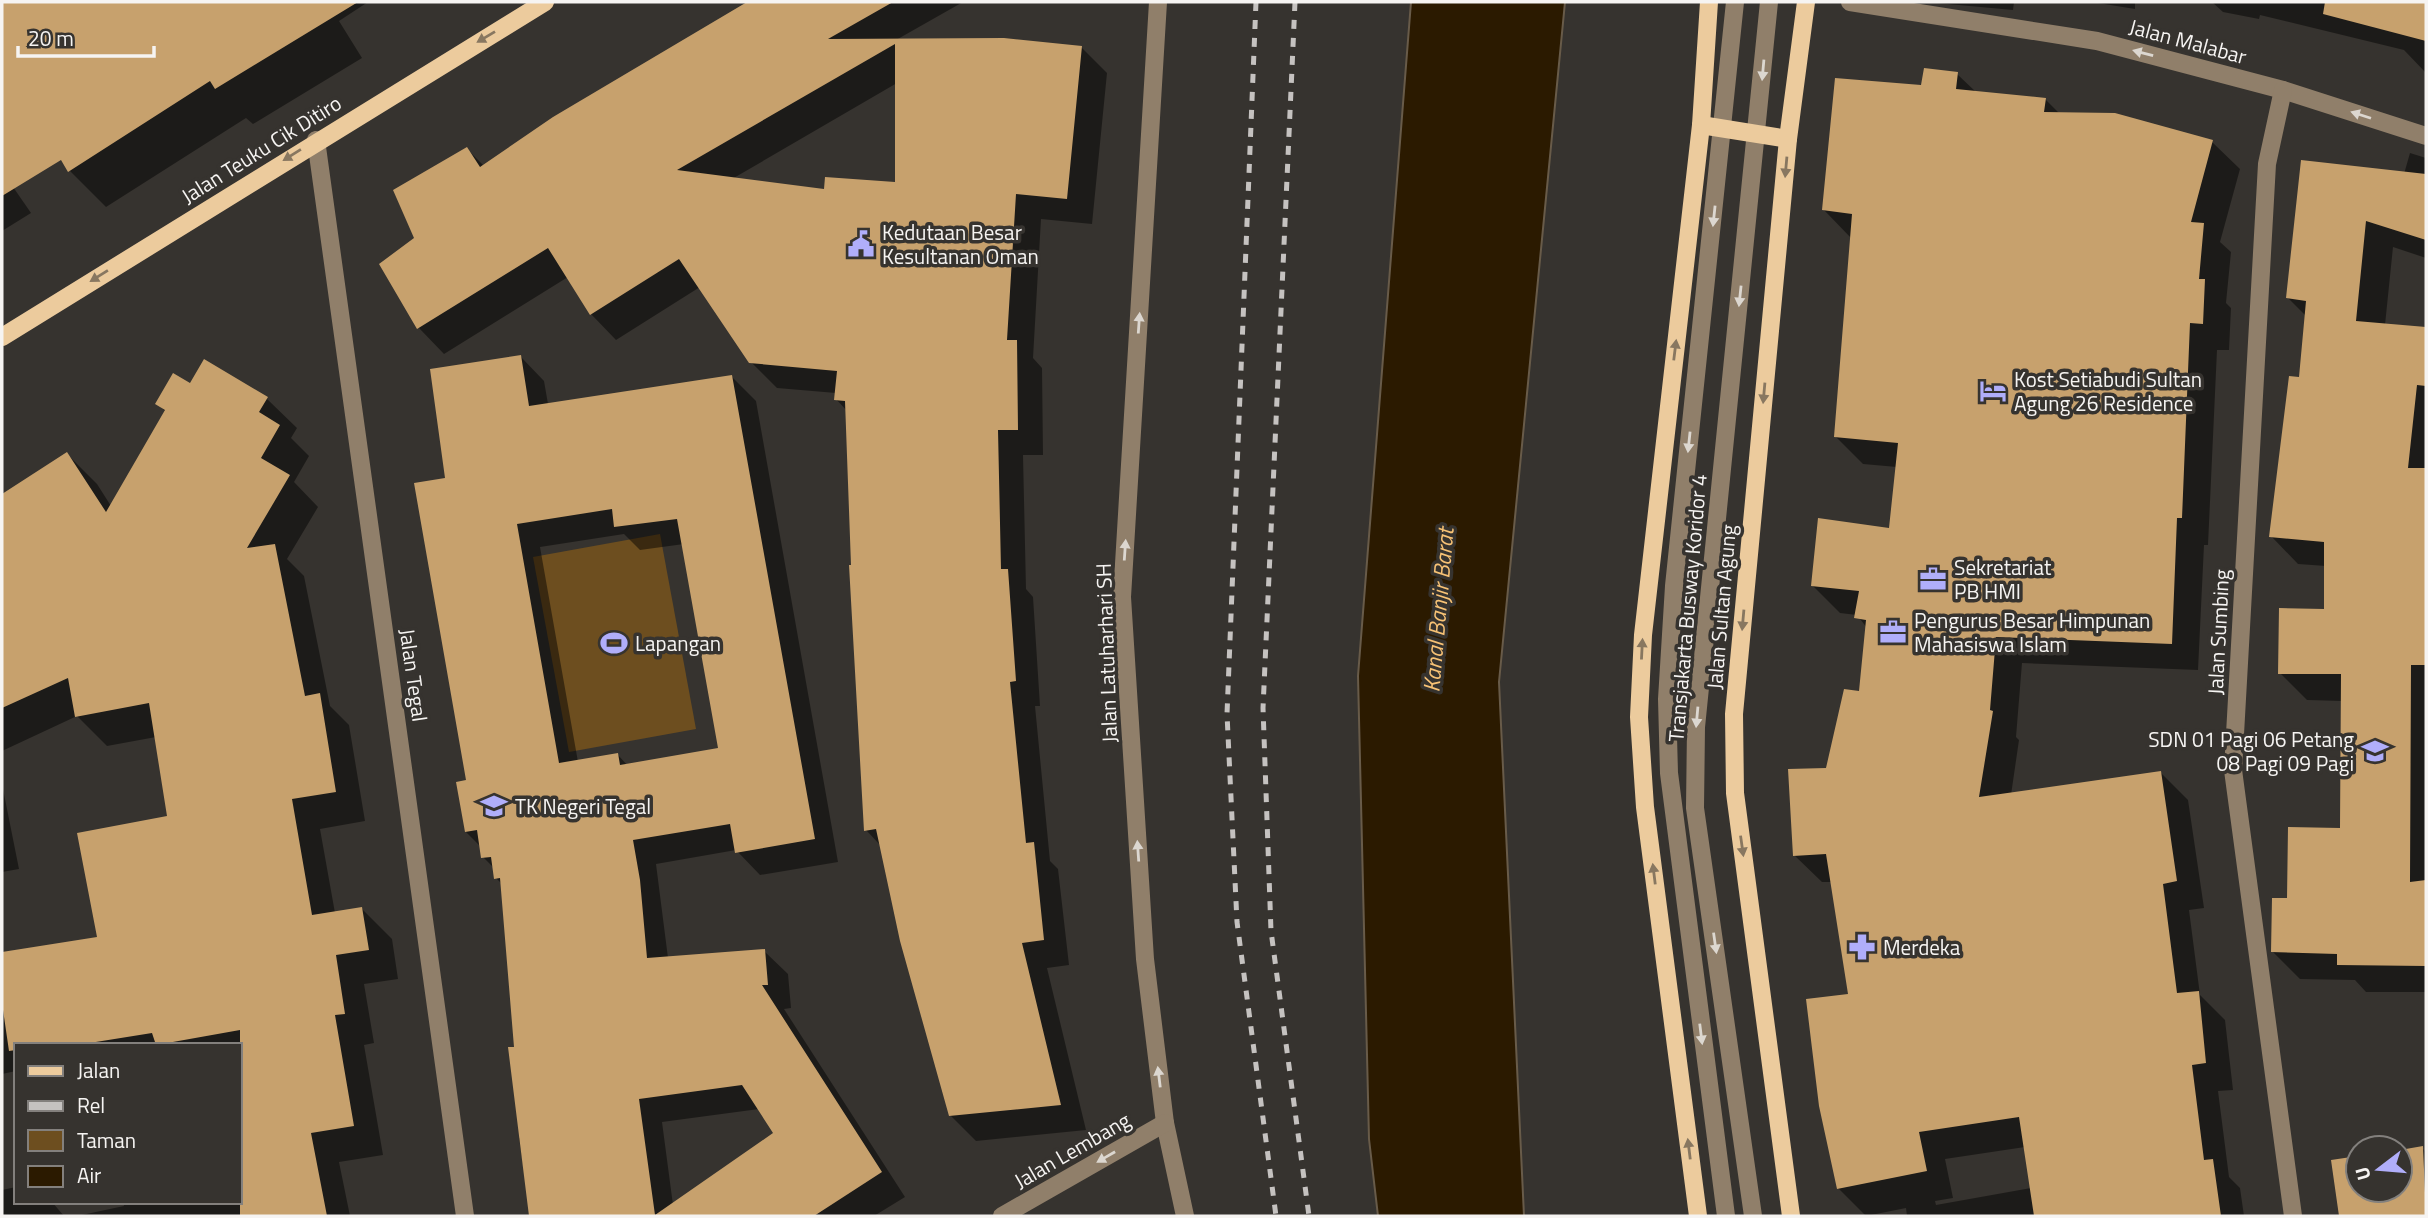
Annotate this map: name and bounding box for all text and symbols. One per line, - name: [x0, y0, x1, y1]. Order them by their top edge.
- street label: Jalan Malabar: [2126, 10, 2250, 72]
- scale bar: [18, 14, 154, 58]
- text: 20 m: [28, 22, 74, 54]
- one-way arrow: [477, 31, 496, 44]
- one-way arrow: [2132, 47, 2154, 58]
- one-way arrow: [1757, 59, 1768, 81]
- street label: Jalan Teuku Cik Ditiro: [175, 87, 347, 211]
- one-way arrow: [2351, 109, 2372, 120]
- one-way arrow: [282, 149, 302, 162]
- one-way arrow: [1780, 156, 1791, 178]
- one-way arrow: [1708, 205, 1719, 227]
- place label: Kedutaan Besar Kesultanan Oman: [882, 216, 1039, 272]
- public building icon: Kedutaan Besar Kesultanan Oman: [846, 229, 876, 259]
- one-way arrow: [89, 270, 109, 283]
- one-way arrow: [1735, 285, 1746, 307]
- one-way arrow: [1133, 312, 1144, 334]
- one-way arrow: [1670, 338, 1681, 360]
- place label: Kost Setiabudi Sultan Agung 26 Residence: [2014, 363, 2202, 419]
- hotel icon: Kost Setiabudi Sultan Agung 26 Residence: [1978, 376, 2008, 406]
- one-way arrow: [1758, 382, 1769, 404]
- one-way arrow: [1684, 431, 1695, 453]
- street label: Transjakarta Busway Koridor 4: [1659, 473, 1715, 743]
- street label: Jalan Sultan Agung: [1698, 523, 1744, 691]
- water label: Kanal Banjir Barat: [1413, 524, 1463, 694]
- one-way arrow: [1119, 539, 1130, 561]
- place label: Sekretariat PB HMI: [1954, 551, 2052, 607]
- street label: Jalan Latuharhari SH: [1087, 563, 1125, 743]
- office icon: Sekretariat PB HMI: [1918, 564, 1948, 594]
- street label: Jalan Sumbing: [2199, 568, 2237, 696]
- place label: Pengurus Besar Himpunan Mahasiswa Islam: [1914, 604, 2150, 660]
- one-way arrow: [1737, 609, 1748, 631]
- office icon: Pengurus Besar Himpunan Mahasiswa Islam: [1878, 617, 1908, 647]
- street label: Jalan Tegal: [392, 626, 436, 724]
- place label: Lapangan: [635, 627, 721, 659]
- sports icon: Lapangan: [599, 628, 629, 658]
- one-way arrow: [1637, 638, 1648, 660]
- one-way arrow: [1691, 707, 1702, 729]
- place label: SDN 01 Pagi 06 Petang 08 Pagi 09 Pagi: [2148, 723, 2354, 779]
- school or university icon: SDN 01 Pagi 06 Petang 08 Pagi 09 Pagi: [2360, 736, 2390, 766]
- place label: TK Negeri Tegal: [515, 790, 651, 822]
- school or university icon: TK Negeri Tegal: [479, 791, 509, 821]
- one-way arrow: [1737, 835, 1748, 857]
- one-way arrow: [1132, 839, 1143, 861]
- one-way arrow: [1648, 863, 1659, 885]
- place label: Merdeka: [1883, 931, 1961, 963]
- pharmacy icon: Merdeka: [1847, 932, 1877, 962]
- one-way arrow: [1709, 933, 1720, 955]
- one-way arrow: [1696, 1023, 1707, 1045]
- legend: [14, 1043, 242, 1204]
- text: Jalan: [77, 1054, 120, 1086]
- one-way arrow: [1154, 1066, 1165, 1088]
- text: Rel: [77, 1089, 105, 1121]
- street label: Jalan Lembang: [1008, 1104, 1136, 1196]
- text: Taman: [77, 1124, 136, 1156]
- north arrow: [2344, 1134, 2414, 1204]
- one-way arrow: [1684, 1137, 1695, 1159]
- one-way arrow: [1096, 1151, 1115, 1163]
- text: Air: [77, 1159, 101, 1191]
- text: U: [2347, 1164, 2378, 1184]

